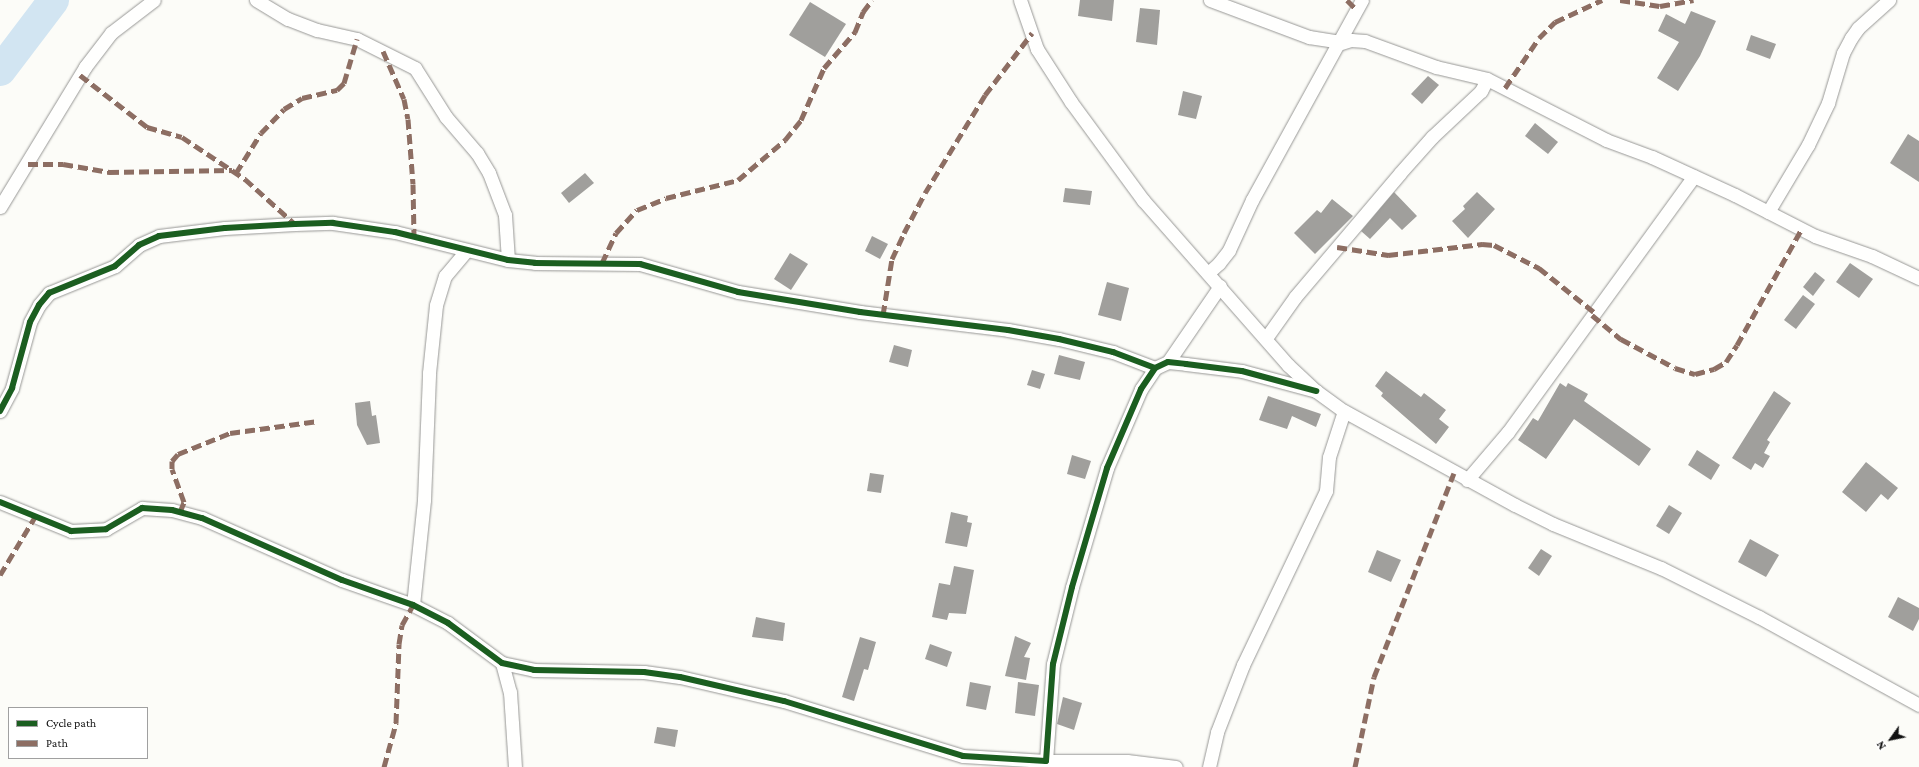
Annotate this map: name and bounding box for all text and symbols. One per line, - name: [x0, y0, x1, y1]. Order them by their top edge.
- legend: [8, 707, 148, 759]
- text: Cycle path: [46, 716, 96, 730]
- north arrow: [1871, 719, 1911, 759]
- text: Path: [46, 736, 68, 750]
- text: N: [1874, 739, 1888, 752]

